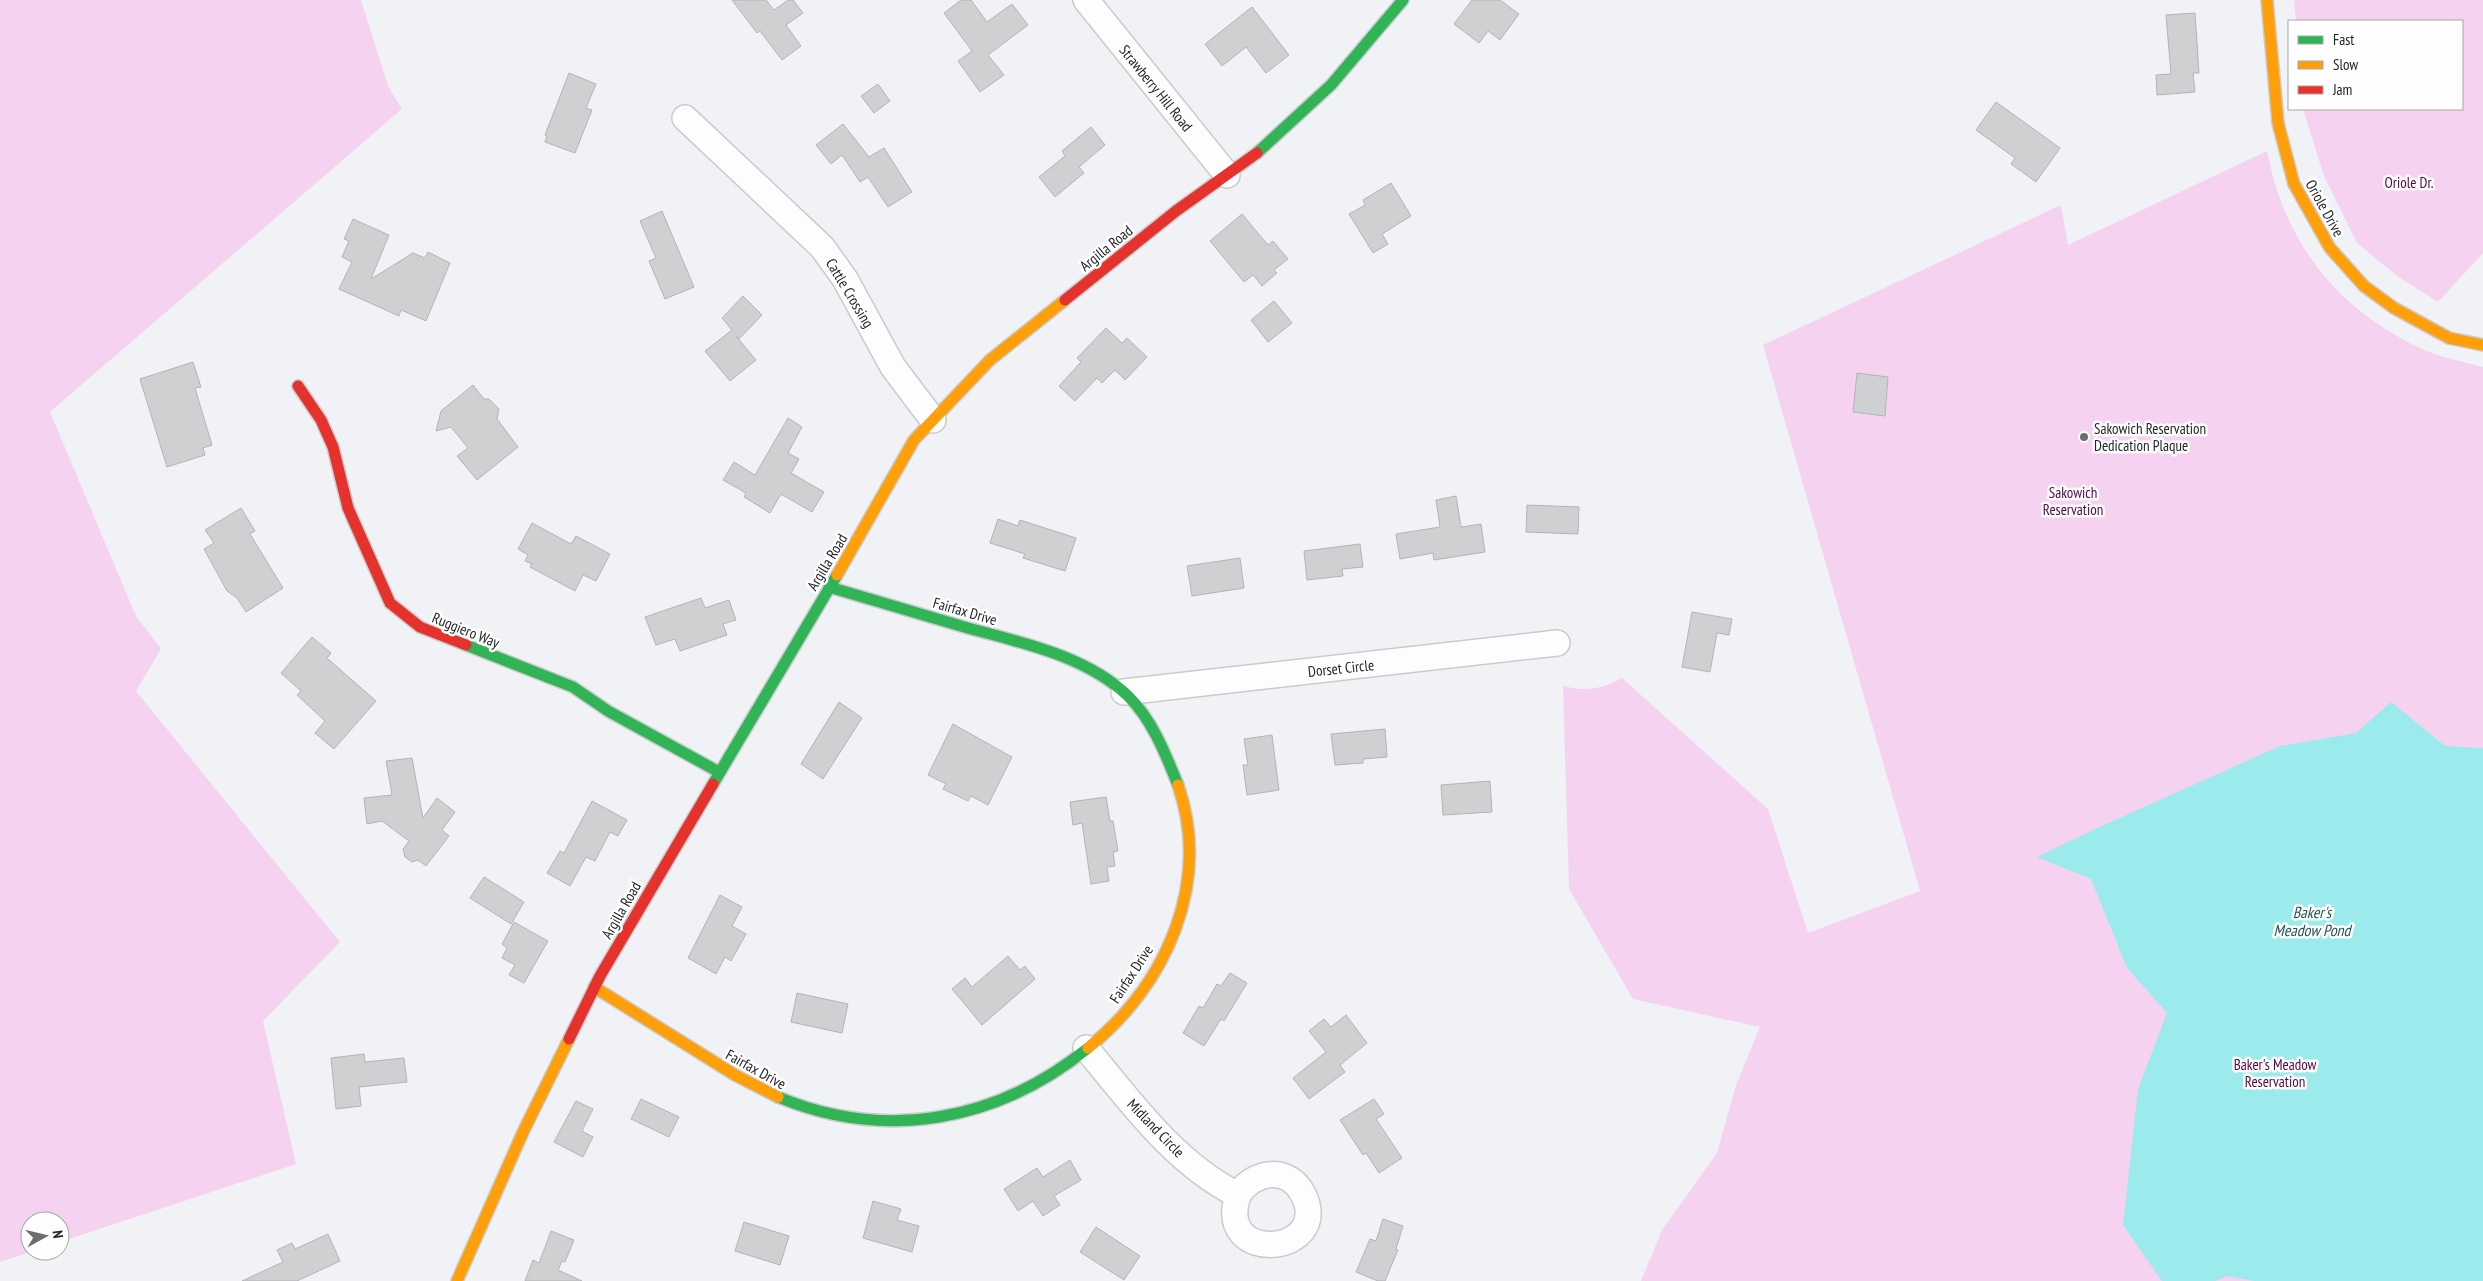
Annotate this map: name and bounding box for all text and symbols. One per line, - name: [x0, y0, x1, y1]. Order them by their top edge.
- legend: [2288, 20, 2463, 110]
- text: Fast: [2333, 30, 2354, 49]
- street label: Strawberry Hill Road: [1115, 41, 1197, 135]
- text: Slow: [2333, 55, 2358, 74]
- text: Jam: [2332, 80, 2352, 99]
- park label: Oriole Dr.: [2385, 173, 2434, 192]
- street label: Oriole Drive: [2302, 176, 2348, 240]
- street label: Argilla Road: [1076, 221, 1136, 275]
- street label: Cattle Crossing: [822, 255, 878, 331]
- place label: Sakowich Reservation Dedication Plaque: [2094, 419, 2206, 455]
- marker: Sakowich Reservation Dedication Plaque: [2078, 431, 2090, 443]
- park label: Sakowich Reservation: [2043, 483, 2103, 519]
- street label: Argilla Road: [803, 530, 851, 594]
- street label: Fairfax Drive: [931, 593, 999, 629]
- street label: Ruggiero Way: [430, 608, 503, 652]
- street label: Dorset Circle: [1307, 655, 1375, 681]
- street label: Argilla Road: [597, 878, 645, 942]
- water label: Baker's Meadow Pond: [2273, 902, 2353, 940]
- street label: Fairfax Drive: [1105, 941, 1157, 1007]
- street label: Fairfax Drive: [723, 1045, 789, 1093]
- park label: Baker's Meadow Reservation: [2234, 1055, 2316, 1091]
- street label: Midland Circle: [1123, 1095, 1189, 1161]
- north arrow: [20, 1211, 70, 1261]
- text: N: [48, 1229, 67, 1239]

